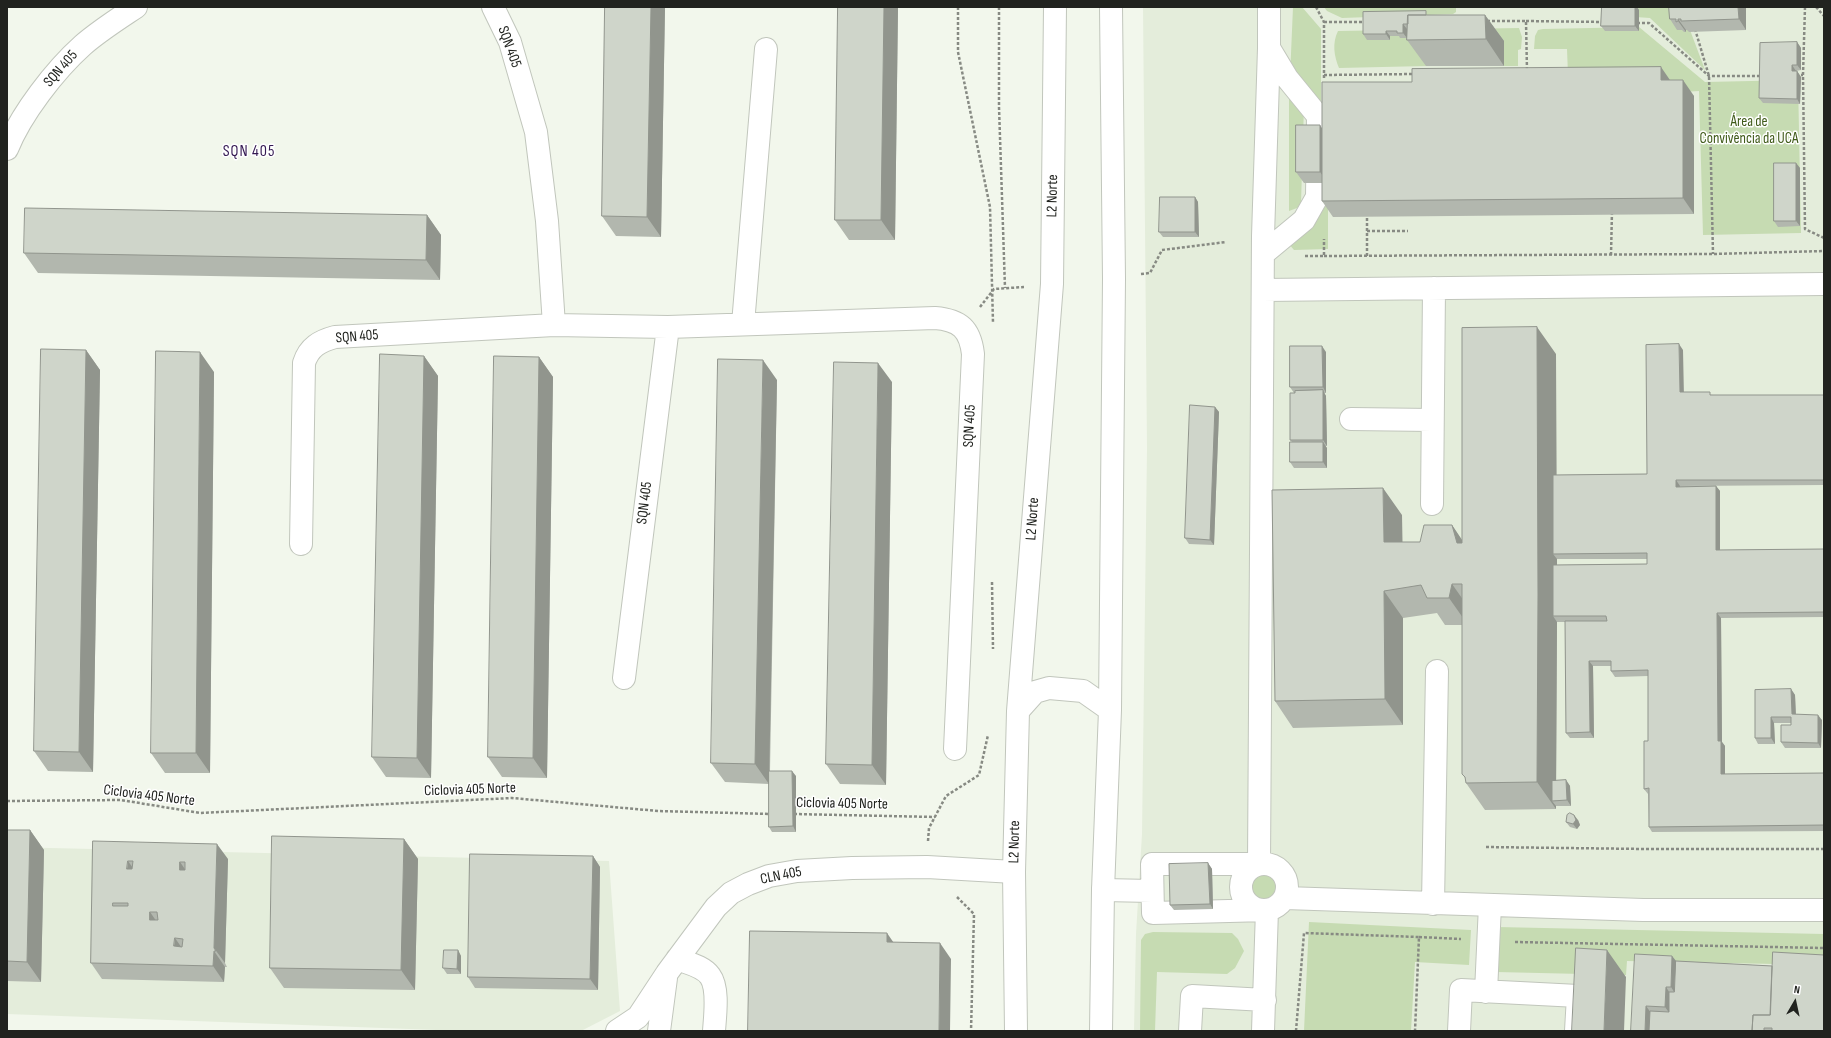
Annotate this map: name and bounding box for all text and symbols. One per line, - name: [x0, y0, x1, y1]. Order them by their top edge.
- street label: SQN 405: [493, 24, 525, 70]
- street label: SQN 405: [40, 47, 82, 91]
- park label: Área de Convivência da UCA: [1700, 113, 1798, 148]
- district label: SQN 405: [223, 142, 275, 162]
- street label: L2 Norte: [1044, 174, 1062, 218]
- street label: SQN 405: [335, 326, 379, 348]
- street label: SQN 405: [960, 404, 980, 448]
- street label: SQN 405: [633, 481, 657, 525]
- street label: L2 Norte: [1023, 497, 1043, 541]
- street label: Ciclovia 405 Norte: [424, 779, 516, 801]
- street label: Ciclovia 405 Norte: [102, 781, 196, 811]
- street label: Ciclovia 405 Norte: [796, 794, 888, 814]
- street label: L2 Norte: [1006, 820, 1024, 864]
- street label: CLN 405: [759, 863, 803, 889]
- north arrow: [1775, 982, 1815, 1022]
- text: N: [1793, 983, 1801, 997]

